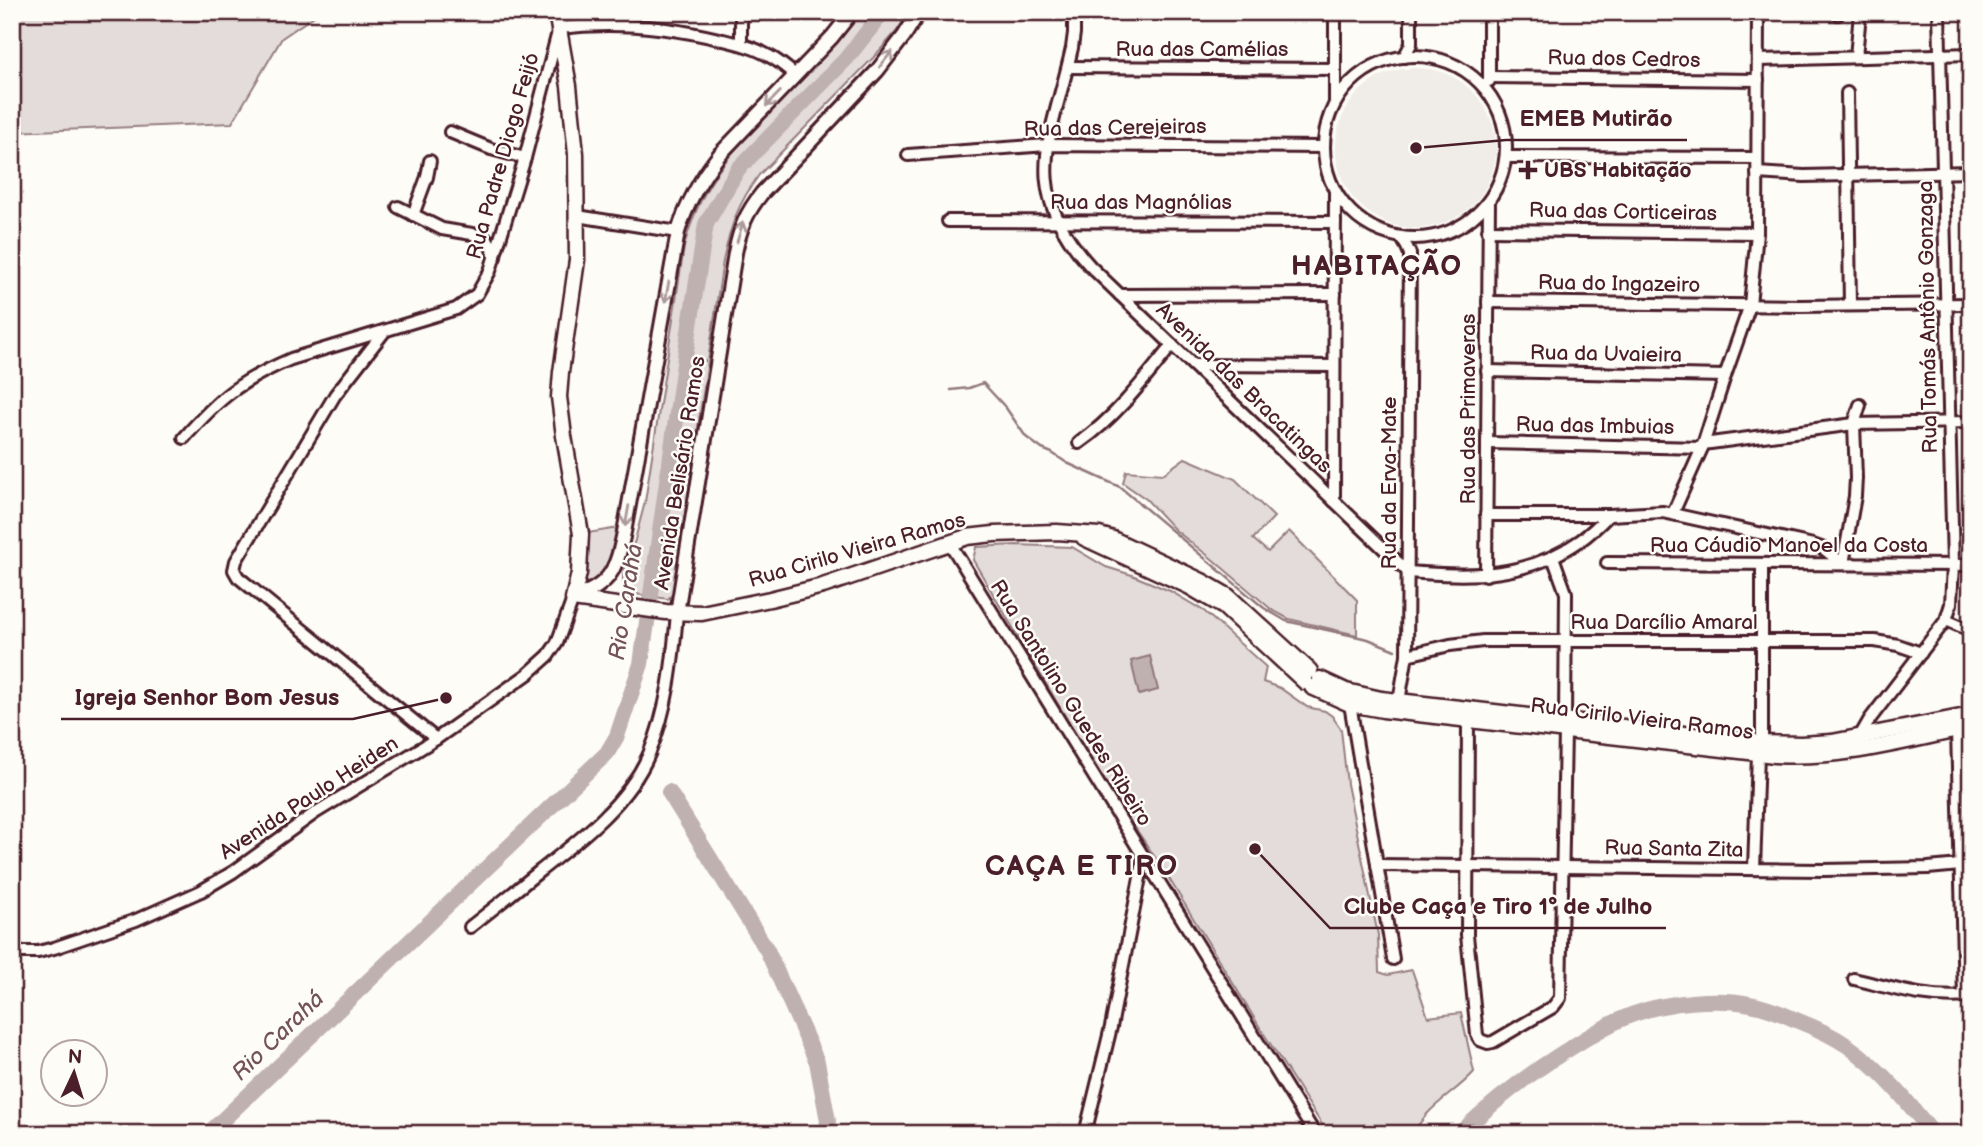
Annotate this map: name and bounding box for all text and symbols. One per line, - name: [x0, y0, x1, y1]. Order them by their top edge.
- street label: Rua das Camélias: [1116, 37, 1288, 62]
- street label: Rua dos Cedros: [1547, 45, 1701, 73]
- street label: Rua Padre Diogo Feijó: [462, 50, 545, 262]
- one-way arrow: [878, 51, 894, 69]
- one-way arrow: [765, 90, 782, 107]
- callout: EMEB Mutirão: [1506, 96, 1687, 140]
- text: EMEB Mutirão: [1519, 105, 1673, 133]
- street label: Rua das Cerejeiras: [1023, 114, 1207, 142]
- place label: UBS Habitação: [1544, 158, 1692, 183]
- marker: UBS Habitação: [1518, 160, 1538, 180]
- street label: Rua Tomás Antônio Gonzaga: [1913, 180, 1943, 454]
- street label: Rua das Magnólias: [1050, 190, 1232, 215]
- street label: Rua das Corticeiras: [1529, 198, 1717, 226]
- one-way arrow: [735, 221, 748, 243]
- district label: HABITAÇÃO: [1291, 248, 1463, 283]
- street label: Rua do Ingazeiro: [1538, 270, 1700, 298]
- one-way arrow: [660, 280, 673, 303]
- street label: Avenida das Bracatingas: [1151, 297, 1337, 479]
- street label: Rua das Primaveras: [1456, 314, 1481, 504]
- street label: Rua da Uvaieira: [1530, 340, 1682, 368]
- street label: Avenida Belisário Ramos: [649, 354, 711, 592]
- street label: Rua da Erva-Mate: [1377, 397, 1402, 569]
- street label: Rua das Imbuias: [1515, 412, 1675, 440]
- one-way arrow: [620, 504, 633, 527]
- street label: Rua Cirilo Vieira Ramos: [746, 507, 968, 593]
- street label: Rua Cáudio Manoel da Costa: [1650, 533, 1928, 558]
- water label: Rio Carahá: [603, 542, 649, 662]
- street label: Rua Santolino Guedes Ribeiro: [985, 575, 1157, 831]
- street label: Rua Darcílio Amaral: [1570, 610, 1758, 635]
- callout: Igreja Senhor Bom Jesus: [61, 675, 353, 719]
- text: Igreja Senhor Bom Jesus: [75, 684, 339, 712]
- street label: Rua Cirilo Vieira Ramos: [1529, 693, 1755, 745]
- street label: Avenida Paulo Heiden: [215, 731, 403, 865]
- street label: Rua Santa Zita: [1604, 835, 1744, 863]
- district label: CAÇA E TIRO: [985, 850, 1179, 883]
- callout: Clube Caça e Tiro 1º de Julho: [1330, 884, 1666, 928]
- text: Clube Caça e Tiro 1º de Julho: [1344, 893, 1652, 921]
- water label: Rio Carahá: [226, 985, 330, 1087]
- north arrow: [38, 1038, 108, 1108]
- text: N: [67, 1046, 83, 1070]

